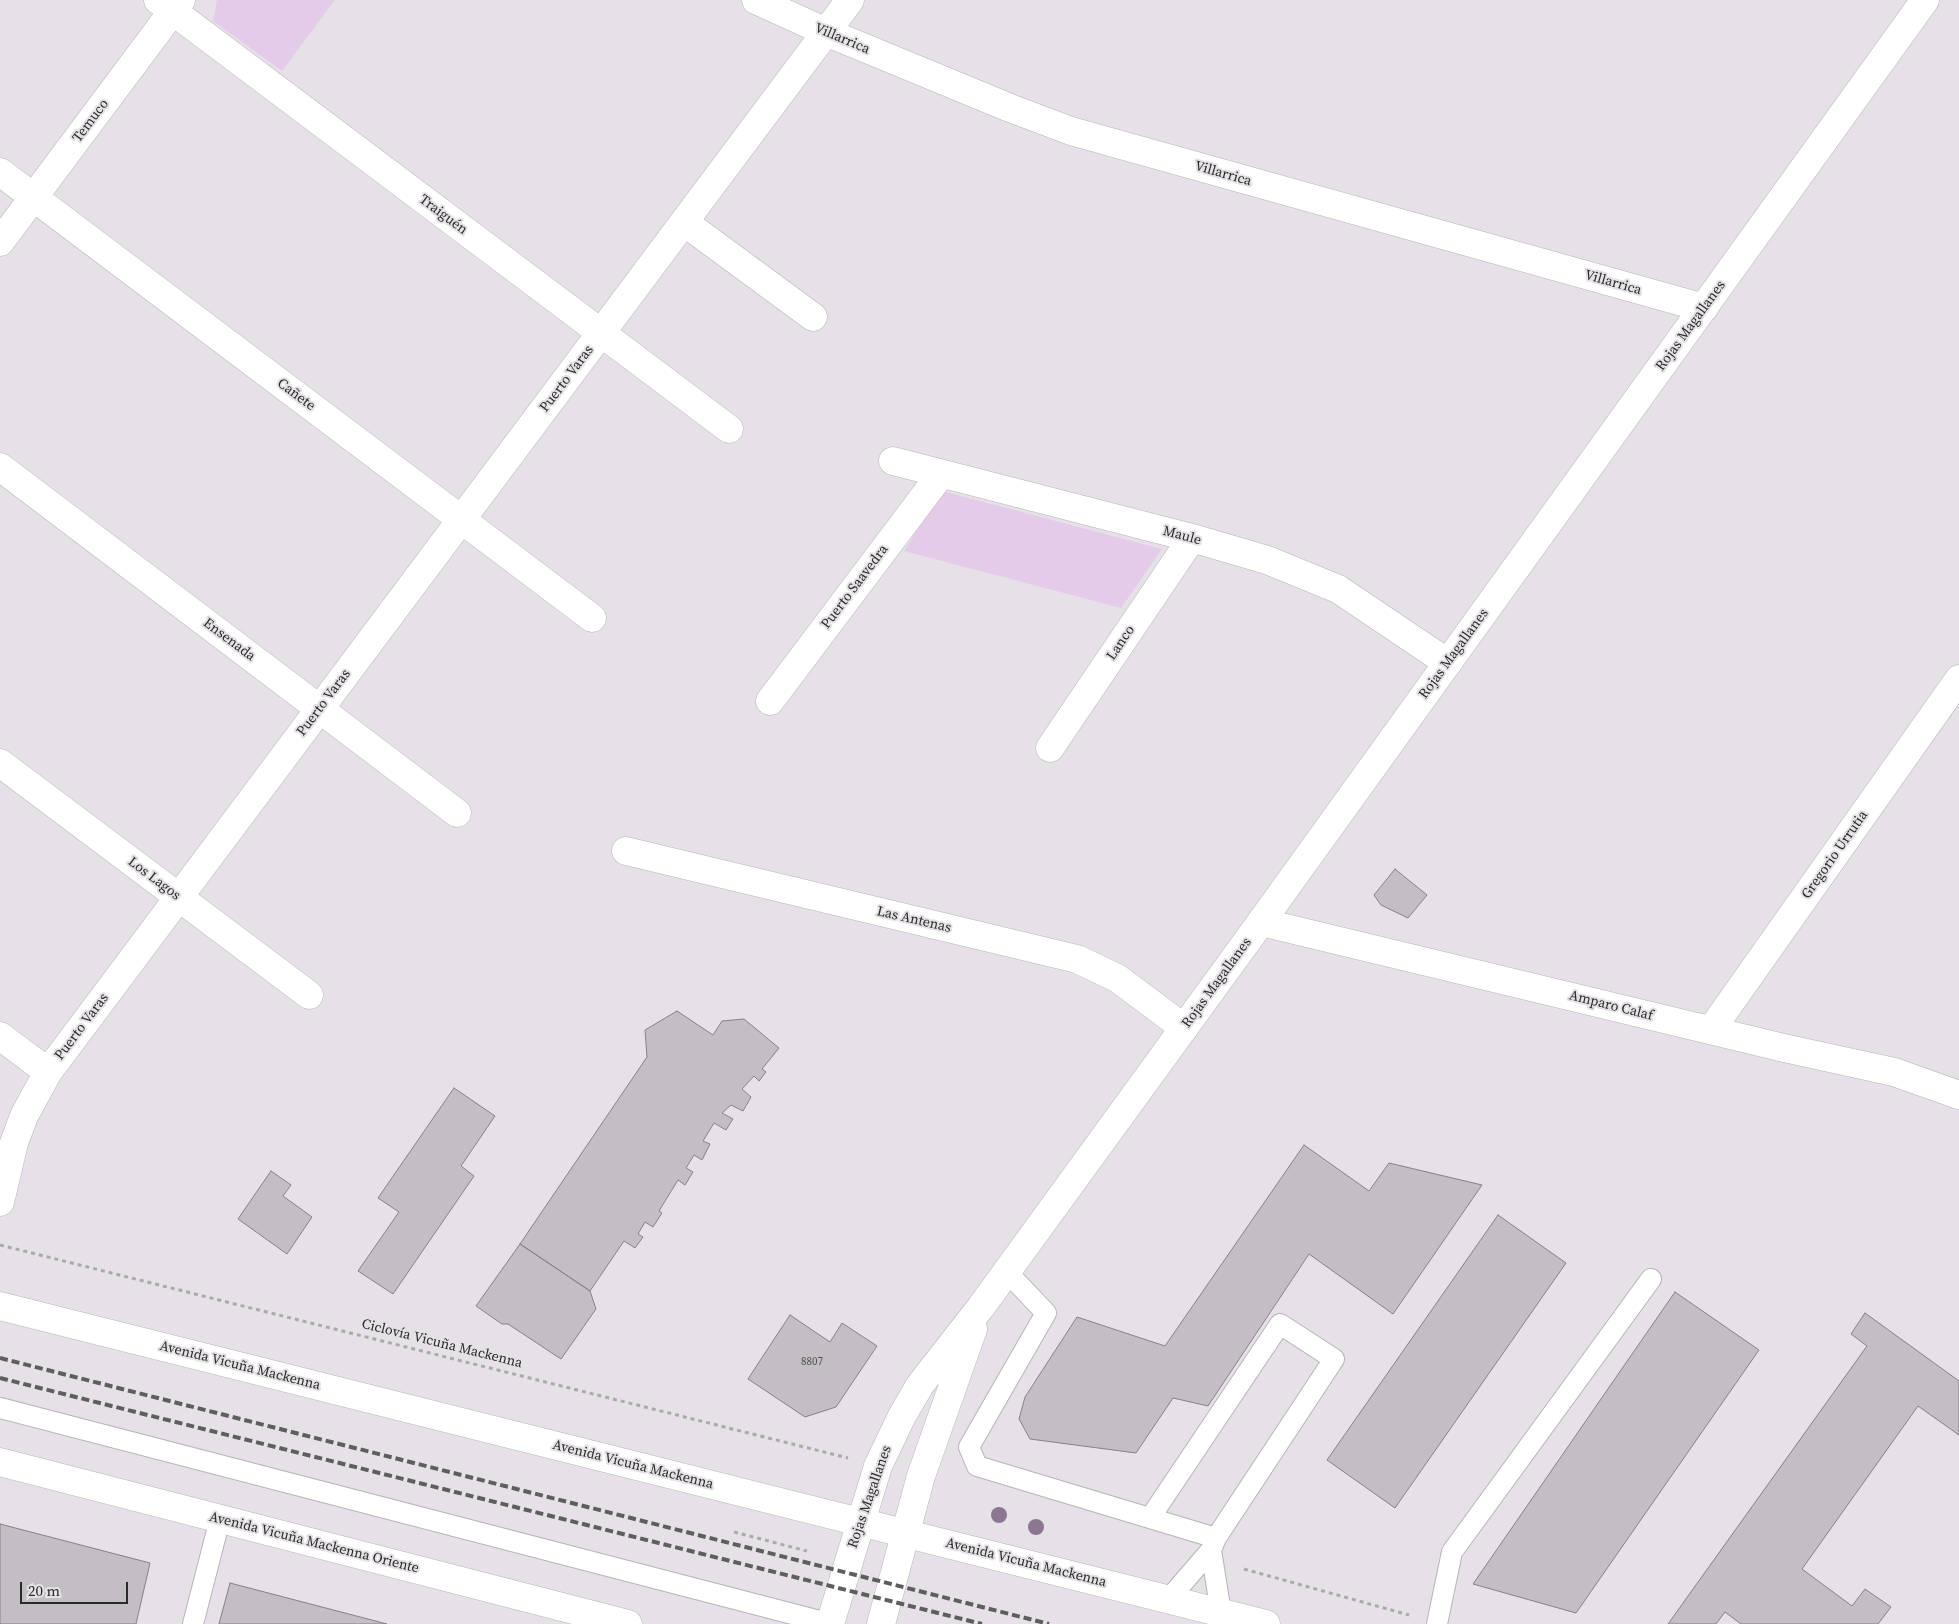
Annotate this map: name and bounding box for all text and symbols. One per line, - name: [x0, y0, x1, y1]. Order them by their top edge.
- street label: Villarrica: [812, 20, 872, 58]
- street label: Temuco: [69, 96, 113, 146]
- street label: Villarrica: [1193, 158, 1253, 190]
- street label: Traiguén: [416, 191, 470, 239]
- street label: Villarrica: [1583, 267, 1643, 299]
- street label: Rojas Magallanes: [1653, 278, 1729, 374]
- street label: Puerto Varas: [536, 342, 598, 416]
- street label: Cañete: [274, 375, 318, 415]
- street label: Maule: [1161, 523, 1203, 549]
- street label: Puerto Saavedra: [818, 542, 892, 632]
- street label: Rojas Magallanes: [1416, 606, 1492, 702]
- street label: Ensenada: [200, 615, 258, 665]
- street label: Lanco: [1103, 622, 1139, 664]
- street label: Puerto Varas: [293, 666, 355, 740]
- street label: Gregorio Urrutia: [1798, 808, 1872, 902]
- street label: Los Lagos: [124, 854, 184, 904]
- street label: Las Antenas: [875, 903, 953, 937]
- street label: Rojas Magallanes: [1179, 935, 1255, 1031]
- street label: Amparo Calaf: [1567, 987, 1655, 1025]
- street label: Puerto Varas: [51, 990, 113, 1064]
- street label: Ciclovía Vicuña Mackenna: [360, 1316, 524, 1372]
- street label: Avenida Vicuña Mackenna: [158, 1338, 322, 1394]
- house number: 8807: [801, 1355, 823, 1369]
- street label: Avenida Vicuña Mackenna: [551, 1437, 715, 1493]
- street label: Rojas Magallanes: [845, 1443, 895, 1551]
- street label: Avenida Vicuña Mackenna Oriente: [207, 1509, 421, 1577]
- street label: Avenida Vicuña Mackenna: [944, 1535, 1108, 1591]
- scale bar: [22, 1572, 130, 1604]
- text: 20 m: [28, 1580, 60, 1601]

